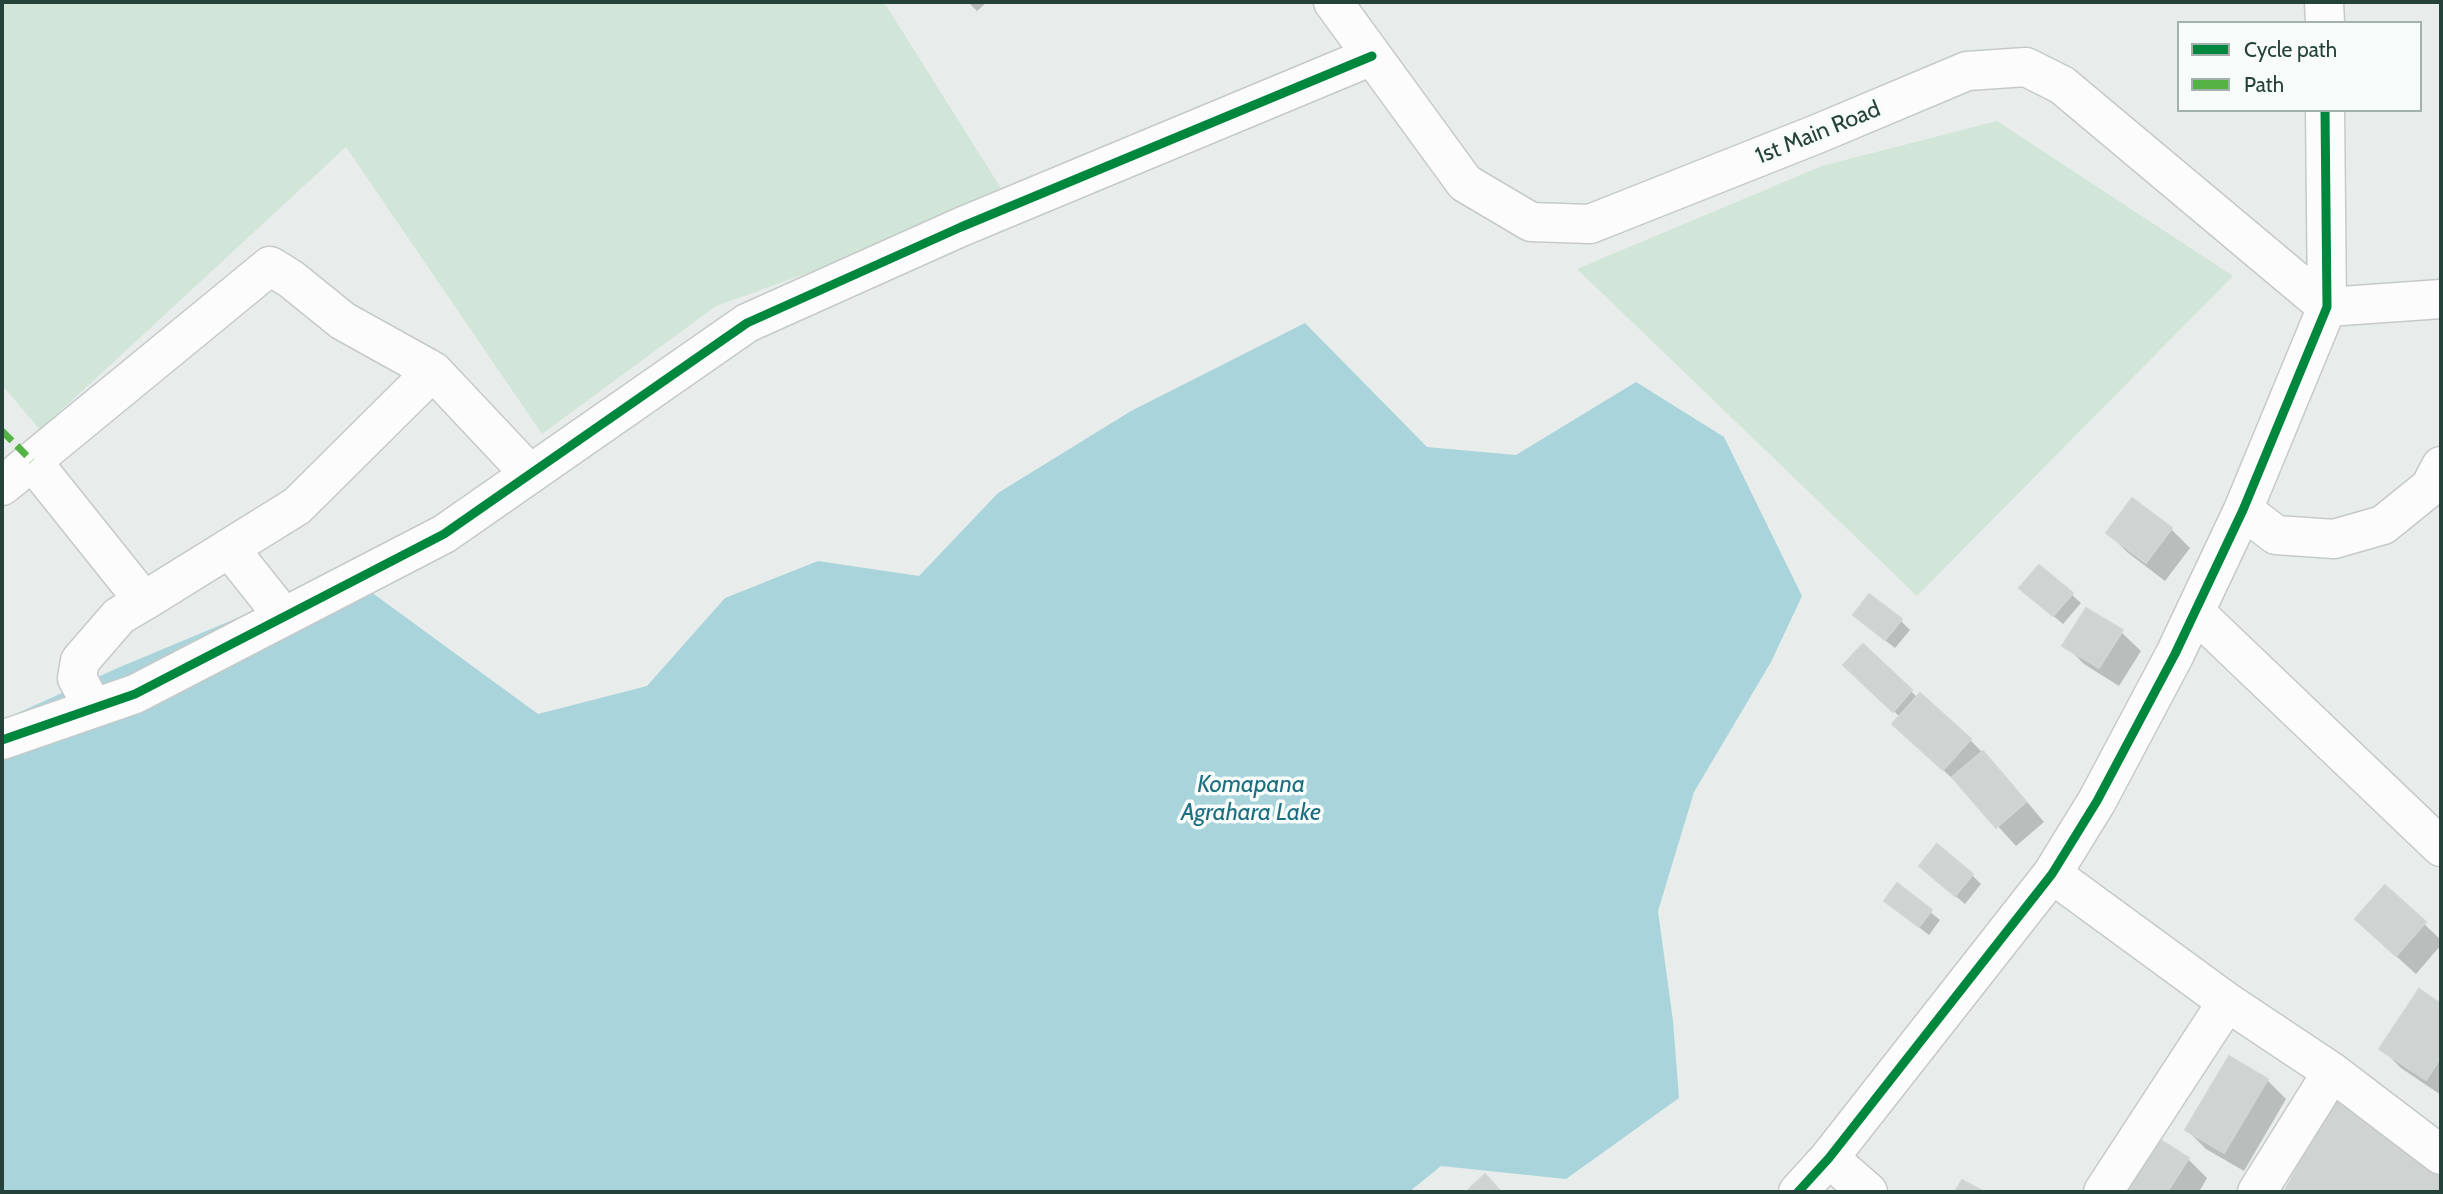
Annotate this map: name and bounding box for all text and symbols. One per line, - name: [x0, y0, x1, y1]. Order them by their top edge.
- legend: [2177, 21, 2422, 112]
- text: Cycle path: [2244, 37, 2337, 62]
- text: Path: [2244, 72, 2284, 97]
- street label: 1st Main Road: [1751, 95, 1885, 171]
- water label: Komapana Agrahara Lake: [1181, 771, 1321, 827]

